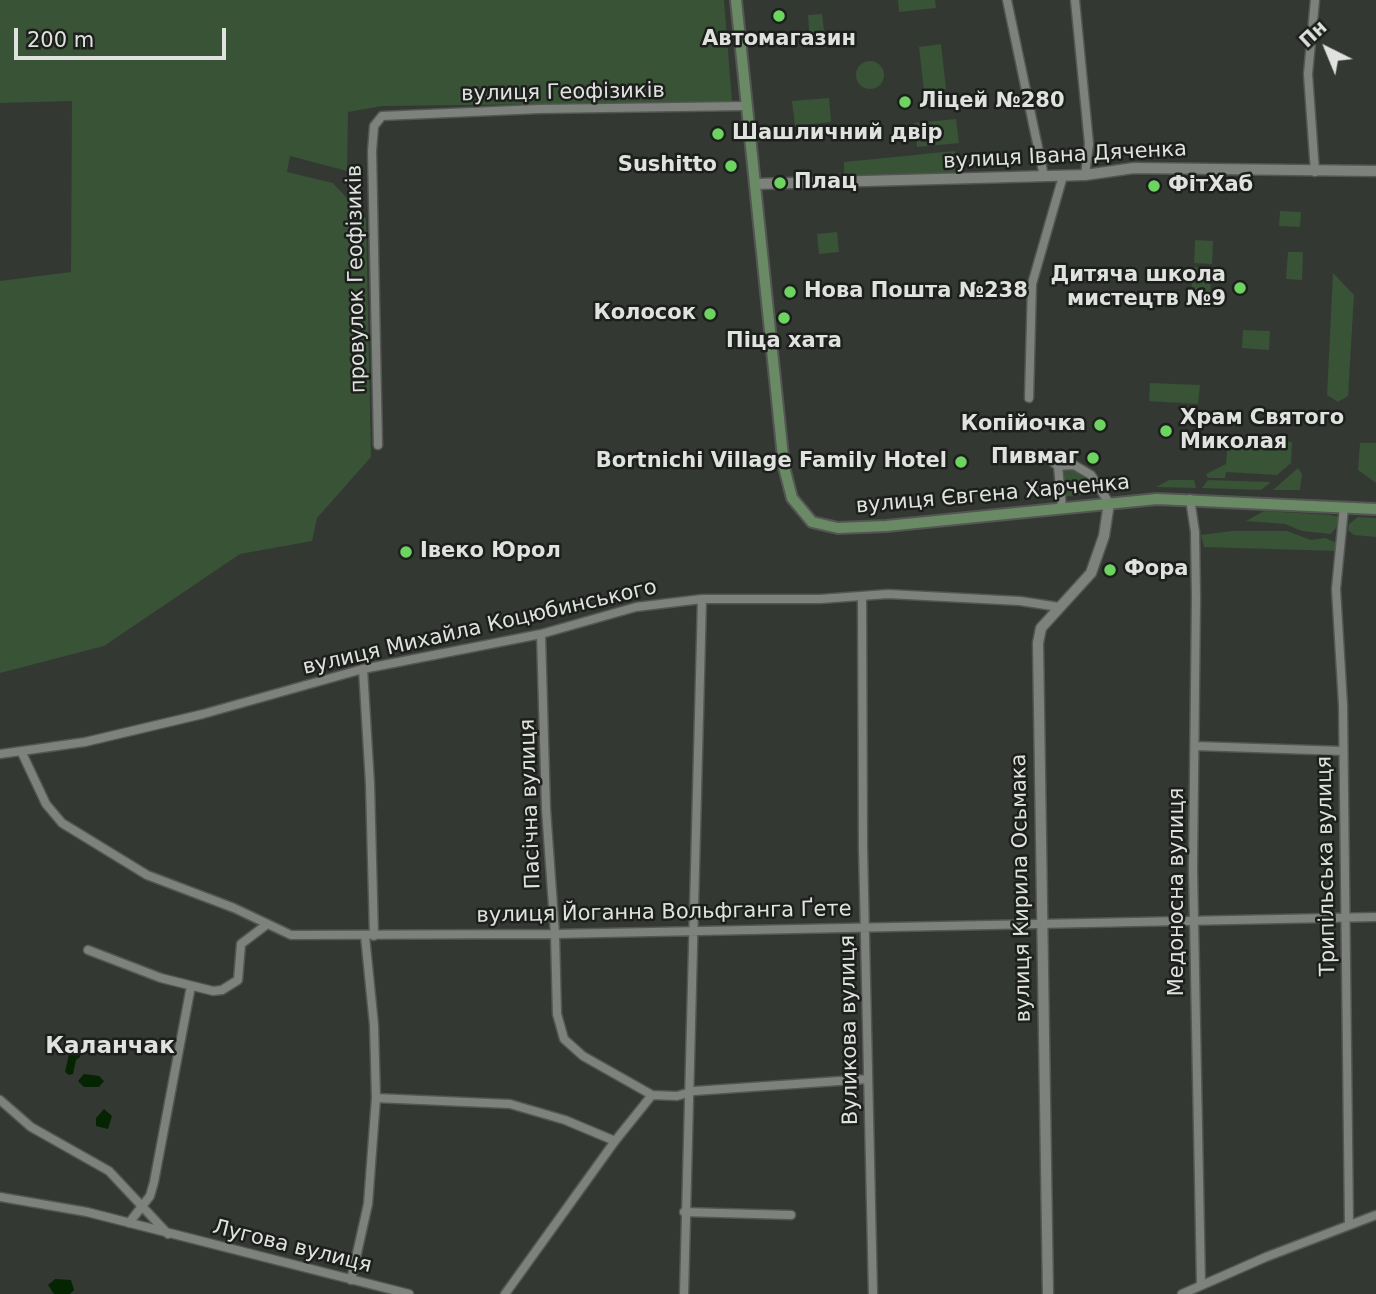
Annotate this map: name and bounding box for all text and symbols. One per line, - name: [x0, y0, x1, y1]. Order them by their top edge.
- marker: Автомагазин: [771, 8, 787, 24]
- scale bar: [18, 14, 229, 58]
- north arrow: [1292, 14, 1362, 84]
- text: Пн: [1295, 16, 1331, 52]
- place label: Автомагазин: [702, 27, 856, 53]
- text: 200 m: [27, 28, 94, 52]
- street label: вулиця Геофізиків: [461, 79, 665, 107]
- place label: Ліцей №280: [919, 89, 1065, 115]
- marker: Ліцей №280: [897, 94, 913, 110]
- place label: Шашличний двір: [732, 121, 943, 147]
- marker: Шашличний двір: [710, 126, 726, 142]
- street label: вулиця Івана Дяченка: [943, 137, 1187, 175]
- place label: Sushitto: [618, 153, 717, 179]
- marker: Sushitto: [723, 158, 739, 174]
- street label: провулок Геофізиків: [342, 165, 372, 393]
- place label: Плац: [794, 170, 857, 196]
- place label: ФітХаб: [1168, 173, 1253, 199]
- marker: Плац: [772, 175, 788, 191]
- marker: ФітХаб: [1146, 178, 1162, 194]
- place label: Дитяча школа мистецтв №9: [1050, 263, 1226, 313]
- place label: Нова Пошта №238: [804, 279, 1028, 305]
- marker: Дитяча школа мистецтв №9: [1232, 280, 1248, 296]
- marker: Нова Пошта №238: [782, 284, 798, 300]
- place label: Колосок: [593, 301, 696, 327]
- marker: Колосок: [702, 306, 718, 322]
- marker: Піца хата: [776, 310, 792, 326]
- place label: Піца хата: [726, 329, 842, 355]
- place label: Храм Святого Миколая: [1180, 406, 1344, 456]
- place label: Копійочка: [961, 412, 1086, 438]
- marker: Копійочка: [1092, 417, 1108, 433]
- marker: Храм Святого Миколая: [1158, 423, 1174, 439]
- place label: Пивмаг: [991, 445, 1079, 471]
- place label: Bortnichi Village Family Hotel: [596, 449, 947, 475]
- marker: Пивмаг: [1085, 450, 1101, 466]
- marker: Bortnichi Village Family Hotel: [953, 454, 969, 470]
- street label: вулиця Євгена Харченка: [855, 470, 1131, 520]
- place label: Івеко Юрол: [420, 539, 561, 565]
- marker: Івеко Юрол: [398, 544, 414, 560]
- place label: Фора: [1124, 557, 1188, 583]
- marker: Фора: [1102, 562, 1118, 578]
- street label: вулиця Михайла Коцюбинського: [301, 575, 659, 681]
- street label: Пасічна вулиця: [515, 718, 547, 890]
- street label: вулиця Кирила Осьмака: [1007, 753, 1037, 1023]
- street label: Трипільська вулиця: [1312, 756, 1342, 976]
- street label: Медоносна вулиця: [1165, 788, 1191, 996]
- street label: вулиця Йоганна Вольфганга Ґете: [476, 897, 852, 929]
- street label: Вуликова вулиця: [836, 935, 864, 1125]
- district label: Каланчак: [45, 1033, 175, 1061]
- street label: Лугова вулиця: [210, 1215, 374, 1279]

